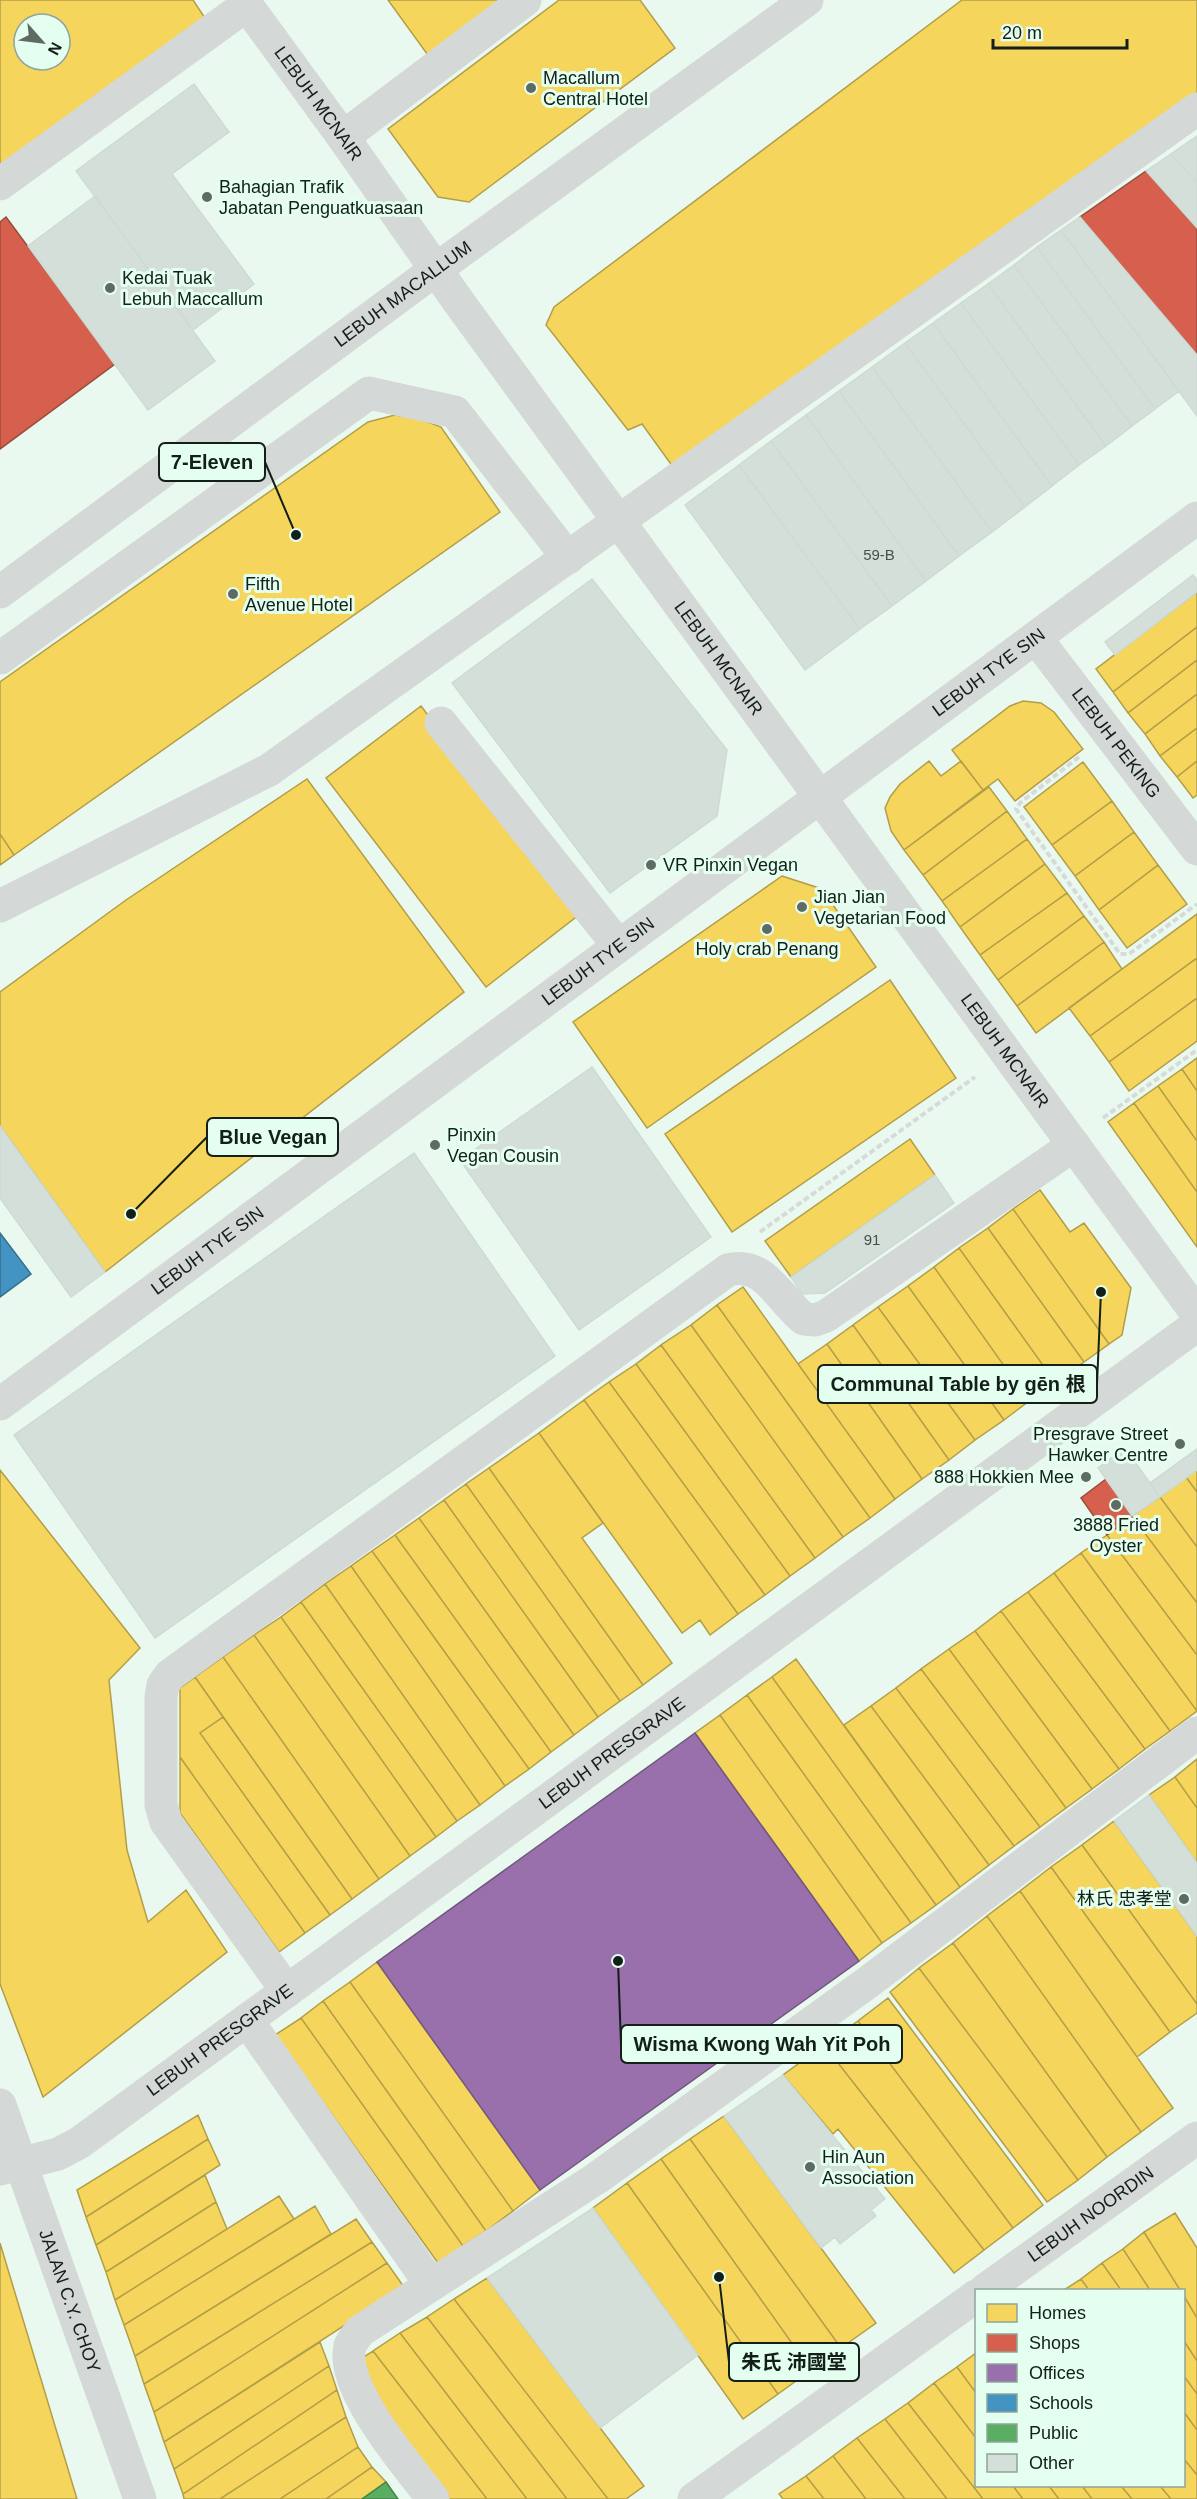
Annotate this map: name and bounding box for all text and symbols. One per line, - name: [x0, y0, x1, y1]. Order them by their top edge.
- north arrow: [12, 12, 72, 72]
- scale bar: [993, 12, 1126, 50]
- text: 20 m: [1002, 23, 1042, 43]
- text: N: [45, 40, 65, 58]
- street label: LEBUH MCNAIR: [270, 43, 366, 164]
- place label: Macallum Central Hotel: [543, 68, 648, 109]
- marker: Macallum Central Hotel: [524, 81, 538, 95]
- place label: Bahagian Trafik Jabatan Penguatkuasaan: [219, 177, 423, 218]
- marker: Bahagian Trafik Jabatan Penguatkuasaan: [200, 190, 214, 204]
- street label: LEBUH MACALLUM: [330, 237, 475, 351]
- place label: Kedai Tuak Lebuh Maccallum: [122, 268, 263, 309]
- marker: Kedai Tuak Lebuh Maccallum: [103, 281, 117, 295]
- callout: 7-Eleven: [159, 443, 265, 481]
- text: 7-Eleven: [171, 451, 253, 473]
- house number: 59-B: [863, 546, 895, 563]
- place label: Fifth Avenue Hotel: [245, 574, 353, 615]
- marker: Fifth Avenue Hotel: [226, 587, 240, 601]
- street label: LEBUH MCNAIR: [670, 597, 767, 719]
- street label: LEBUH TYE SIN: [929, 624, 1049, 720]
- street label: LEBUH PEKING: [1068, 684, 1164, 802]
- place label: VR Pinxin Vegan: [663, 855, 798, 875]
- marker: VR Pinxin Vegan: [644, 858, 658, 872]
- place label: Jian Jian Vegetarian Food: [814, 887, 946, 928]
- marker: Jian Jian Vegetarian Food: [795, 900, 809, 914]
- street label: LEBUH TYE SIN: [538, 913, 658, 1010]
- marker: Holy crab Penang: [760, 922, 774, 936]
- place label: Holy crab Penang: [695, 939, 839, 959]
- street label: LEBUH MCNAIR: [957, 990, 1053, 1112]
- callout: Blue Vegan: [207, 1118, 338, 1156]
- place label: Pinxin Vegan Cousin: [447, 1125, 559, 1166]
- text: Blue Vegan: [219, 1126, 327, 1148]
- marker: Pinxin Vegan Cousin: [428, 1138, 442, 1152]
- street label: LEBUH TYE SIN: [147, 1202, 268, 1299]
- house number: 91: [864, 1231, 880, 1248]
- callout: Communal Table by gēn 根: [818, 1365, 1097, 1403]
- text: Communal Table by gēn 根: [830, 1373, 1086, 1395]
- place label: Presgrave Street Hawker Centre: [1033, 1424, 1168, 1465]
- marker: Presgrave Street Hawker Centre: [1173, 1437, 1187, 1451]
- place label: 888 Hokkien Mee: [934, 1467, 1074, 1487]
- marker: 888 Hokkien Mee: [1079, 1470, 1093, 1484]
- marker: 3888 Fried Oyster: [1109, 1498, 1123, 1512]
- place label: 3888 Fried Oyster: [1073, 1515, 1159, 1556]
- street label: LEBUH PRESGRAVE: [535, 1693, 689, 1813]
- place label: 林氏 忠孝堂: [1077, 1889, 1172, 1909]
- marker: 林氏 忠孝堂: [1177, 1892, 1191, 1906]
- street label: LEBUH PRESGRAVE: [143, 1980, 297, 2100]
- callout: Wisma Kwong Wah Yit Poh: [621, 2025, 902, 2063]
- text: Wisma Kwong Wah Yit Poh: [634, 2033, 890, 2055]
- place label: Hin Aun Association: [822, 2147, 914, 2188]
- marker: Hin Aun Association: [803, 2160, 817, 2174]
- street label: LEBUH NOORDIN: [1024, 2162, 1157, 2266]
- street label: JALAN C.Y. CHOY: [35, 2227, 104, 2375]
- legend: [975, 2289, 1185, 2487]
- text: Homes: [1029, 2303, 1086, 2323]
- text: Shops: [1029, 2333, 1080, 2353]
- callout: 朱氏 沛國堂: [729, 2343, 859, 2381]
- text: 朱氏 沛國堂: [741, 2351, 847, 2373]
- text: Offices: [1029, 2363, 1085, 2383]
- text: Schools: [1029, 2393, 1093, 2413]
- text: Public: [1029, 2423, 1078, 2443]
- text: Other: [1029, 2453, 1074, 2473]

